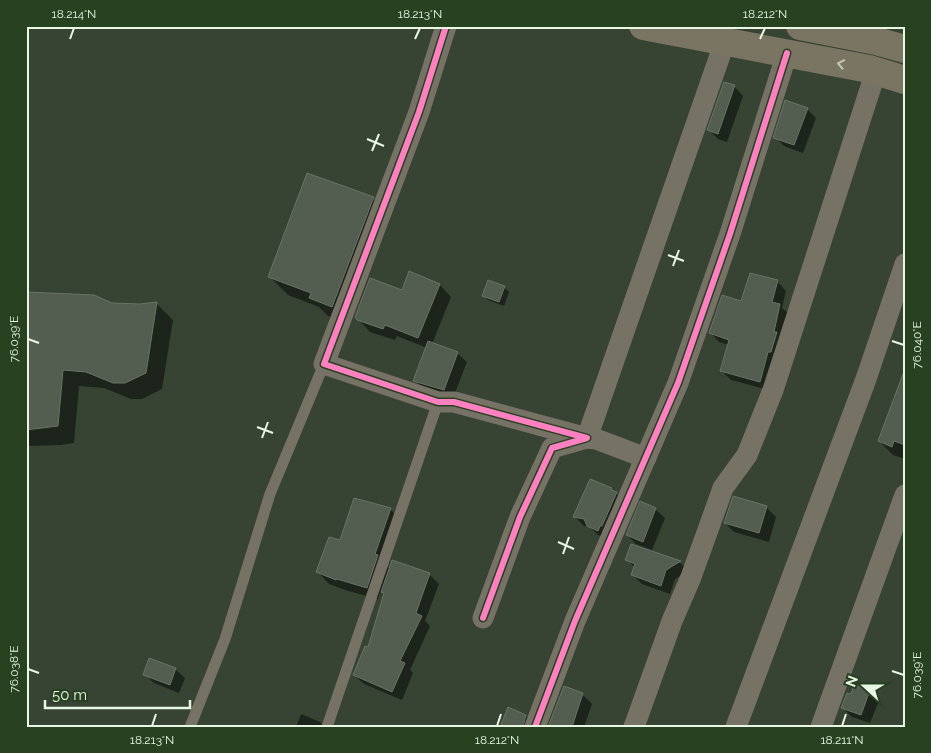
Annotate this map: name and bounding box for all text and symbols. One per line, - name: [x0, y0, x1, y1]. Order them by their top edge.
- text: 18.214°N: [52, 7, 96, 21]
- text: 18.213°N: [398, 7, 442, 21]
- text: 18.212°N: [743, 7, 787, 21]
- one-way arrow: [836, 59, 845, 69]
- text: 76.039°E: [7, 316, 21, 362]
- text: 76.040°E: [910, 321, 924, 369]
- text: 76.038°E: [7, 645, 21, 693]
- text: 76.039°E: [910, 652, 924, 698]
- north arrow: [838, 660, 888, 710]
- text: N: [842, 673, 861, 689]
- scale bar: [45, 678, 190, 710]
- text: 50 m: [52, 686, 87, 704]
- text: 18.213°N: [130, 733, 174, 747]
- text: 18.212°N: [475, 733, 519, 747]
- text: 18.211°N: [820, 733, 864, 747]

